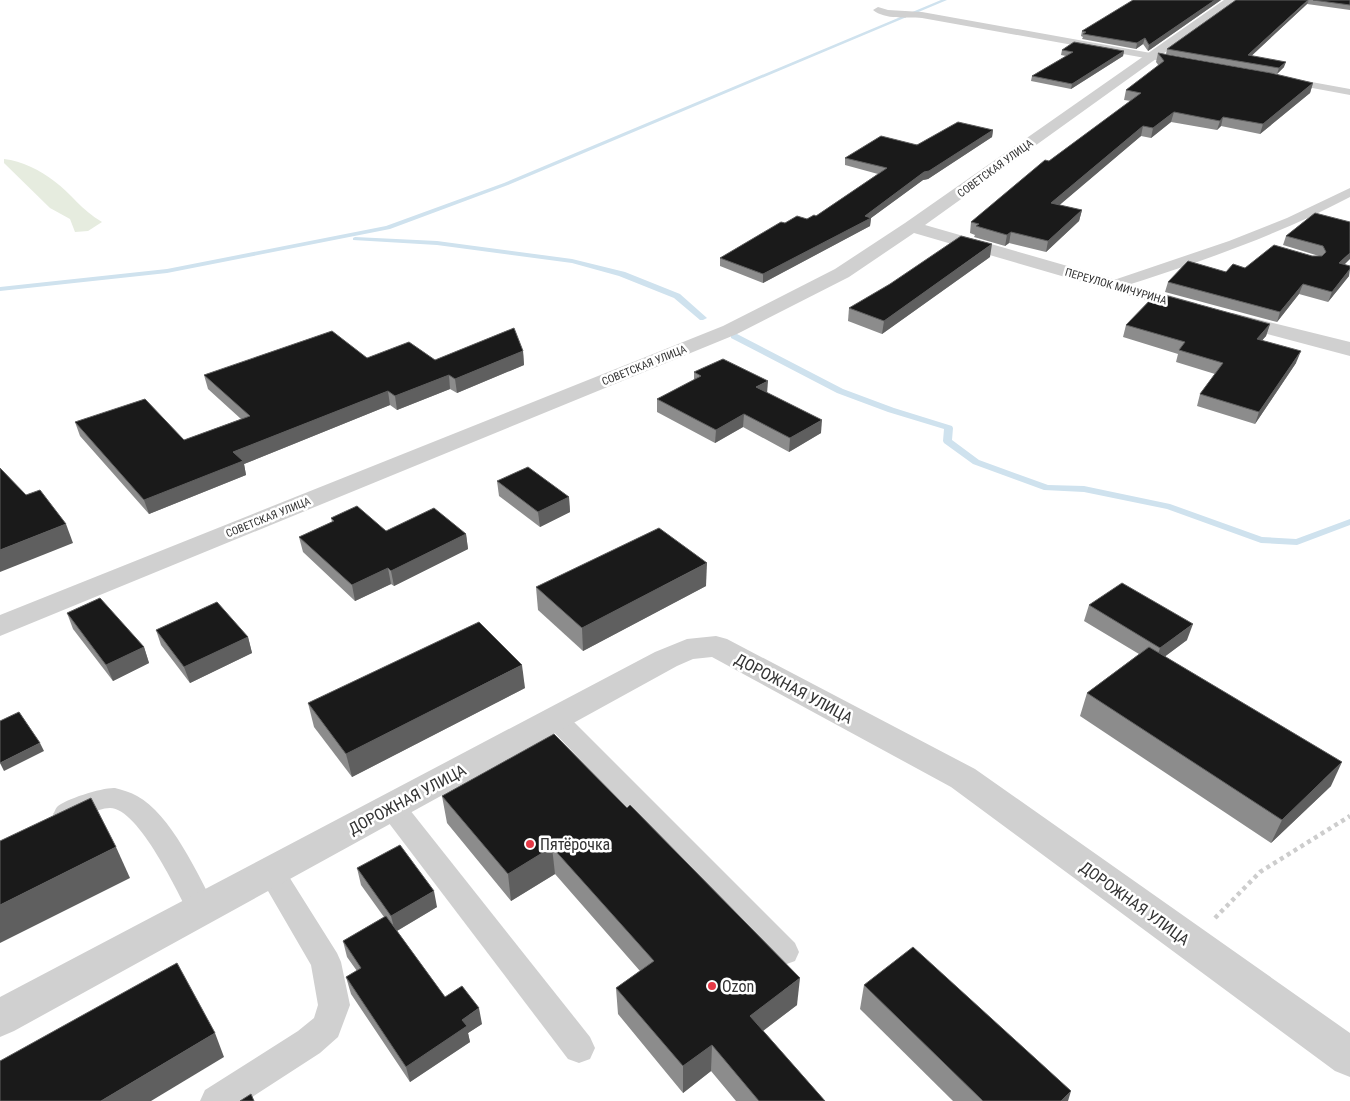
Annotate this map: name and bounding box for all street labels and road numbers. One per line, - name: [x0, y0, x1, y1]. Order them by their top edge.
- street label: СОВЕТСКАЯ УЛИЦА: [955, 136, 1036, 200]
- street label: ПЕРЕУЛОК МИЧУРИНА: [1063, 266, 1169, 307]
- street label: СОВЕТСКАЯ УЛИЦА: [600, 342, 689, 388]
- street label: СОВЕТСКАЯ УЛИЦА: [224, 494, 313, 540]
- street label: ДОРОЖНАЯ УЛИЦА: [732, 649, 856, 727]
- street label: ДОРОЖНАЯ УЛИЦА: [345, 760, 469, 838]
- street label: ДОРОЖНАЯ УЛИЦА: [1076, 857, 1193, 949]

